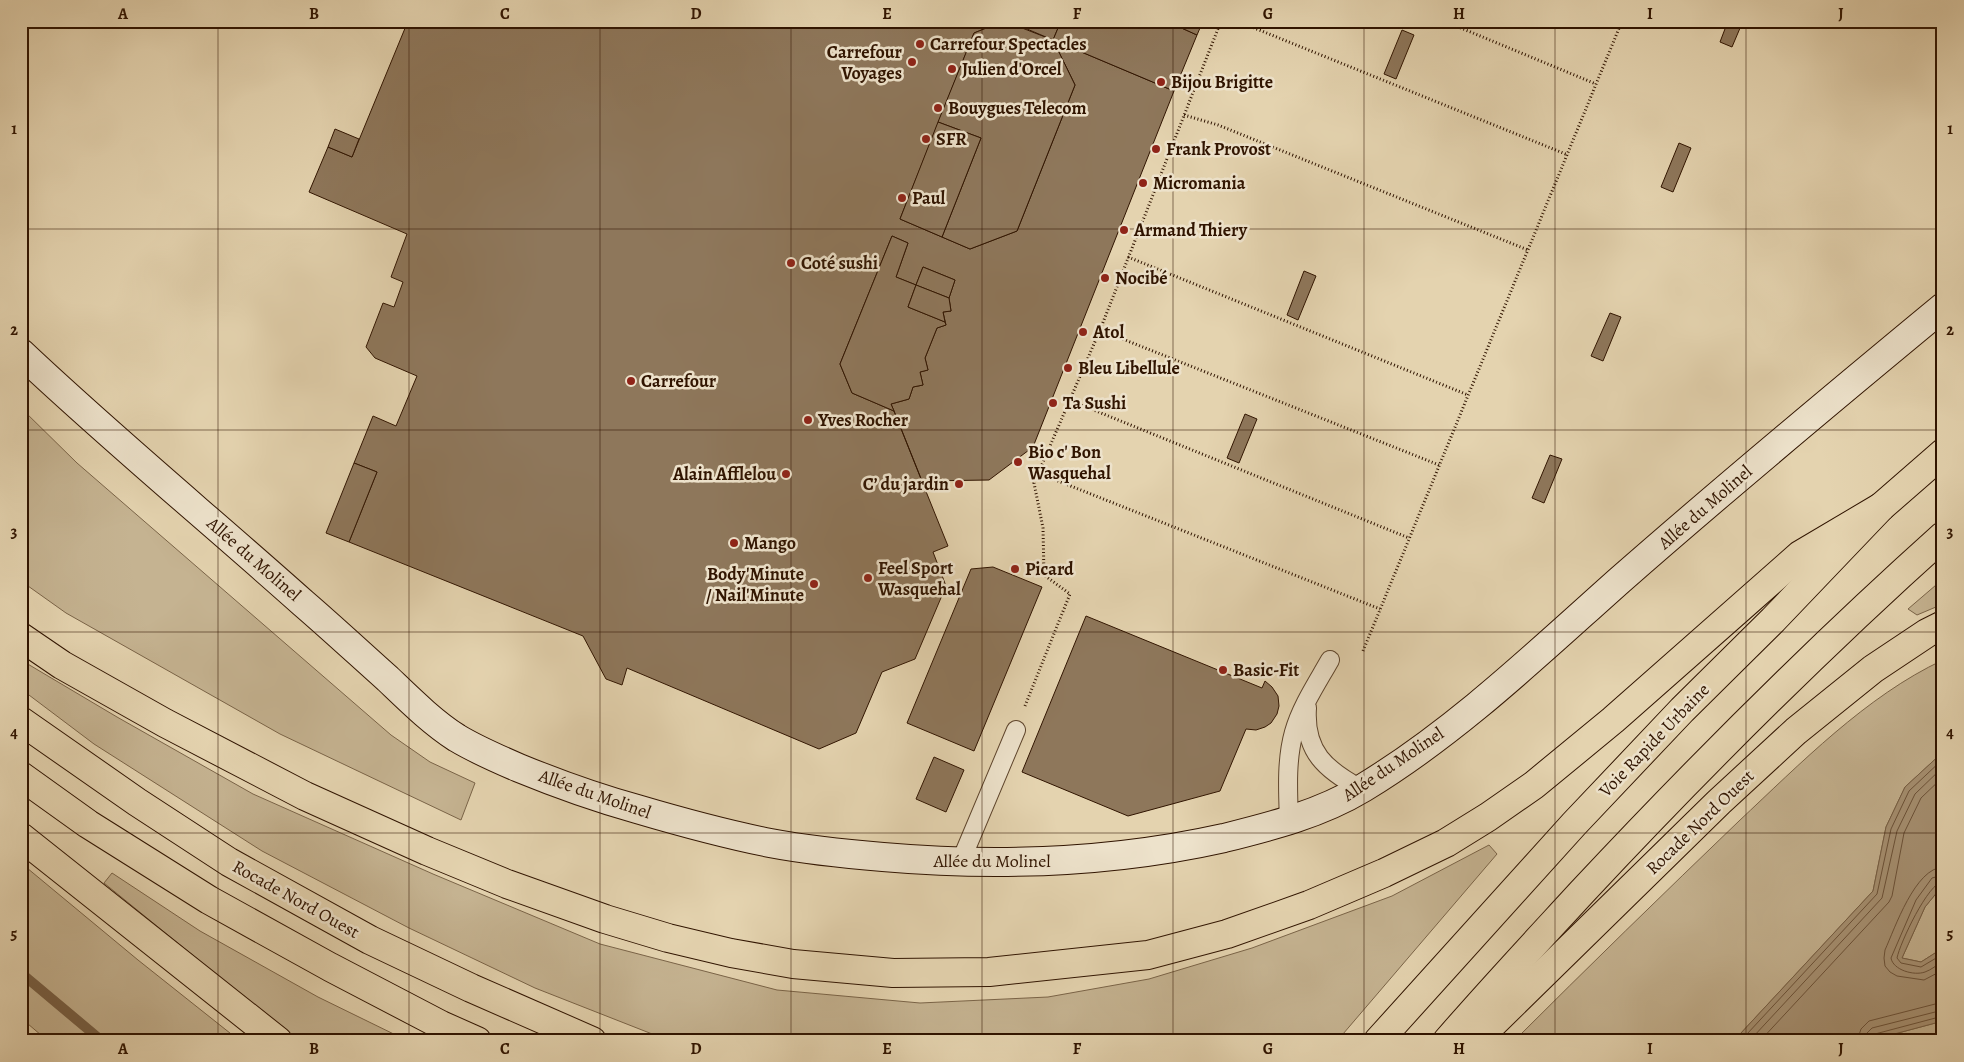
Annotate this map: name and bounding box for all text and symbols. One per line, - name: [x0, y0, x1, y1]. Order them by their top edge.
- text: A: [117, 3, 129, 25]
- text: B: [309, 3, 319, 25]
- text: C: [500, 3, 510, 25]
- text: D: [690, 3, 702, 25]
- text: E: [882, 3, 892, 25]
- text: F: [1073, 3, 1082, 25]
- text: G: [1263, 3, 1273, 25]
- text: H: [1453, 3, 1465, 25]
- text: I: [1647, 3, 1653, 25]
- text: J: [1838, 3, 1844, 25]
- place label: Carrefour Spectacles: [930, 32, 1087, 56]
- marker: Carrefour Spectacles: [914, 38, 926, 50]
- place label: Carrefour Voyages: [827, 40, 903, 85]
- marker: Carrefour Voyages: [906, 56, 918, 68]
- place label: Julien d'Orcel: [962, 57, 1062, 81]
- marker: Julien d'Orcel: [946, 63, 958, 75]
- place label: Bijou Brigitte: [1171, 70, 1273, 94]
- marker: Bijou Brigitte: [1155, 76, 1167, 88]
- place label: Bouygues Telecom: [948, 96, 1087, 120]
- marker: Bouygues Telecom: [932, 102, 944, 114]
- text: 1: [11, 118, 17, 140]
- text: 1: [1947, 118, 1953, 140]
- place label: SFR: [936, 127, 967, 151]
- marker: SFR: [920, 133, 932, 145]
- place label: Frank Provost: [1166, 137, 1271, 161]
- marker: Frank Provost: [1150, 143, 1162, 155]
- place label: Micromania: [1153, 171, 1246, 195]
- marker: Micromania: [1137, 177, 1149, 189]
- place label: Paul: [912, 186, 946, 210]
- marker: Paul: [896, 192, 908, 204]
- place label: Armand Thiery: [1133, 218, 1248, 242]
- marker: Armand Thiery: [1118, 224, 1130, 236]
- place label: Coté sushi: [801, 251, 878, 275]
- marker: Coté sushi: [785, 257, 797, 269]
- place label: Nocibé: [1115, 266, 1168, 290]
- marker: Nocibé: [1099, 272, 1111, 284]
- text: 2: [10, 319, 18, 341]
- text: 2: [1946, 319, 1954, 341]
- place label: Atol: [1092, 320, 1125, 344]
- marker: Atol: [1077, 326, 1089, 338]
- place label: Bleu Libellule: [1078, 356, 1180, 380]
- marker: Bleu Libellule: [1062, 362, 1074, 374]
- place label: Carrefour: [641, 369, 717, 393]
- marker: Carrefour: [625, 375, 637, 387]
- place label: Ta Sushi: [1063, 391, 1126, 415]
- marker: Ta Sushi: [1047, 397, 1059, 409]
- place label: Yves Rocher: [817, 408, 909, 432]
- marker: Yves Rocher: [802, 414, 814, 426]
- place label: Bio c' Bon Wasquehal: [1027, 440, 1111, 485]
- marker: Bio c' Bon Wasquehal: [1012, 456, 1024, 468]
- street label: Allée du Molinel: [1652, 459, 1758, 555]
- place label: Alain Afflelou: [672, 462, 776, 486]
- marker: Alain Afflelou: [780, 468, 792, 480]
- place label: C’ du jardin: [863, 472, 949, 496]
- marker: C’ du jardin: [953, 478, 965, 490]
- street label: Allée du Molinel: [201, 511, 307, 607]
- text: 3: [11, 521, 18, 543]
- text: 3: [1947, 521, 1954, 543]
- place label: Mango: [744, 531, 796, 555]
- marker: Mango: [728, 537, 740, 549]
- place label: Feel Sport Wasquehal: [877, 556, 961, 601]
- place label: Picard: [1025, 557, 1074, 581]
- place label: Body'Minute / Nail'Minute: [706, 562, 804, 607]
- marker: Picard: [1009, 563, 1021, 575]
- marker: Feel Sport Wasquehal: [862, 572, 874, 584]
- marker: Body'Minute / Nail'Minute: [808, 578, 820, 590]
- place label: Basic-Fit: [1233, 658, 1299, 682]
- marker: Basic-Fit: [1217, 664, 1229, 676]
- street label: Voie Rapide Urbaine: [1593, 678, 1715, 803]
- street label: Allée du Molinel: [1337, 721, 1449, 807]
- text: 4: [10, 722, 18, 744]
- text: 4: [1946, 722, 1954, 744]
- street label: Allée du Molinel: [535, 763, 655, 825]
- street label: Rocade Nord Ouest: [1641, 764, 1759, 880]
- street label: Allée du Molinel: [932, 849, 1051, 873]
- street label: Rocade Nord Ouest: [228, 854, 364, 944]
- text: 5: [11, 923, 18, 945]
- text: 5: [1947, 923, 1954, 945]
- text: A: [117, 1038, 129, 1060]
- text: B: [309, 1038, 319, 1060]
- text: C: [500, 1038, 510, 1060]
- text: D: [690, 1038, 702, 1060]
- text: E: [882, 1038, 892, 1060]
- text: F: [1073, 1038, 1082, 1060]
- text: G: [1263, 1038, 1273, 1060]
- text: H: [1453, 1038, 1465, 1060]
- text: I: [1647, 1038, 1653, 1060]
- text: J: [1838, 1038, 1844, 1060]

